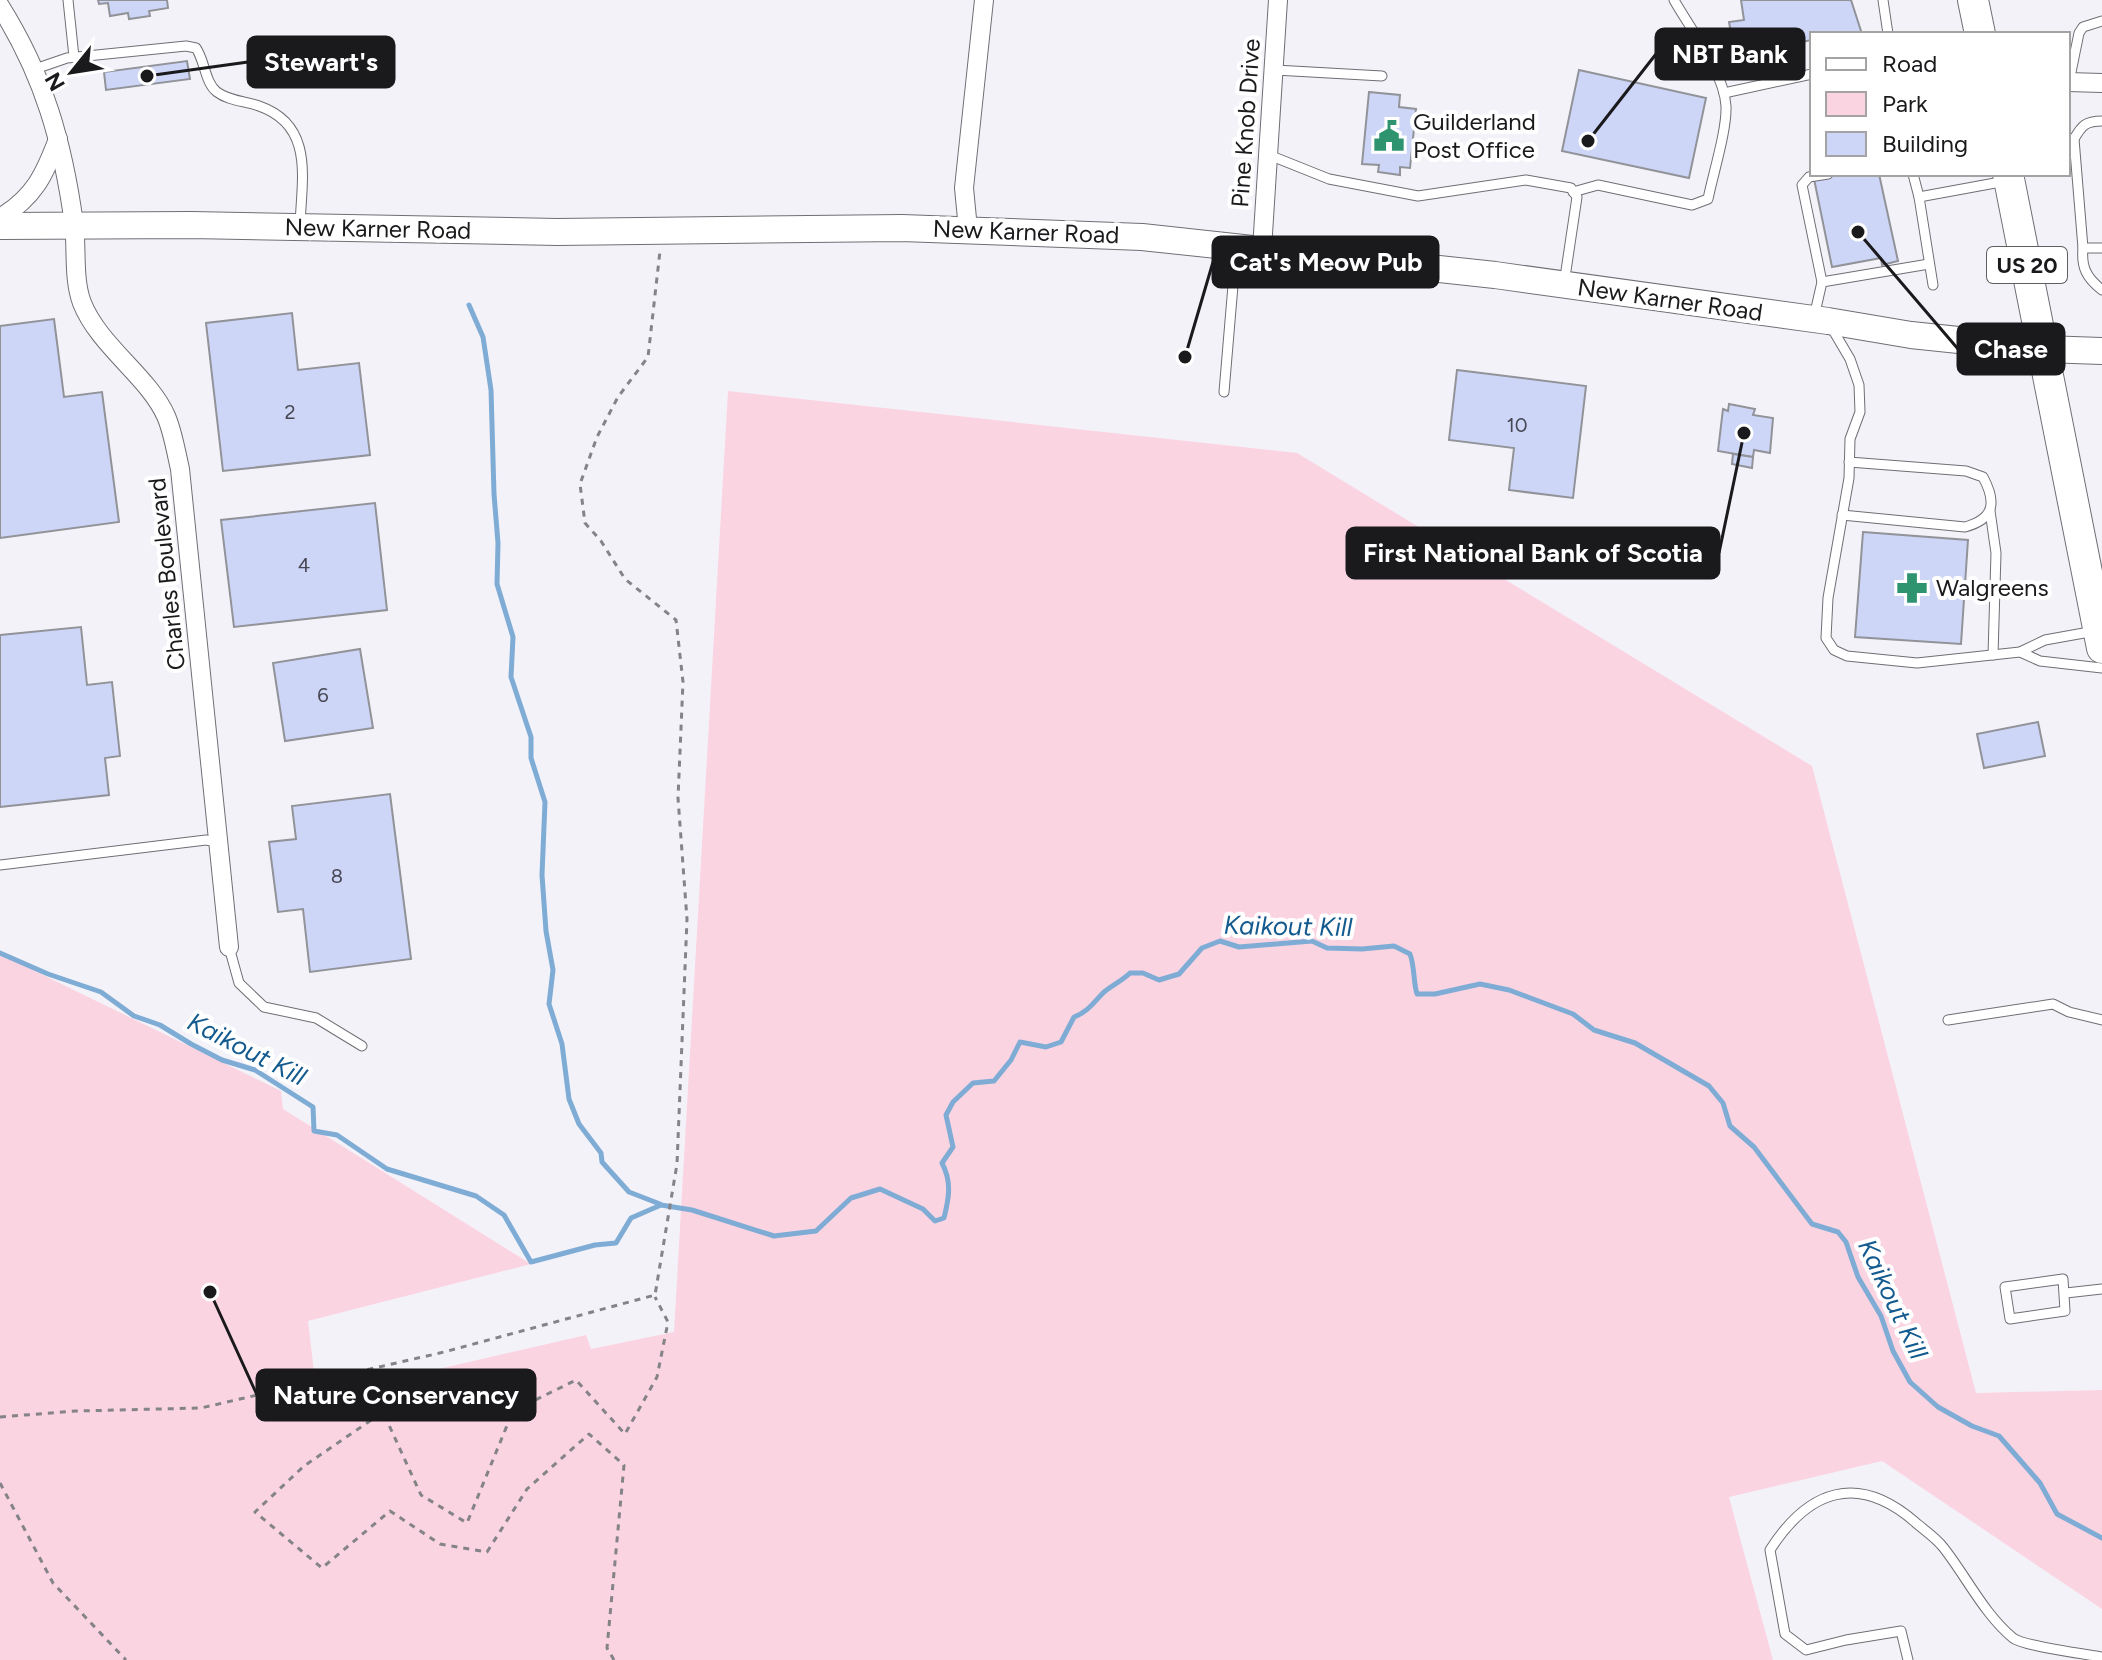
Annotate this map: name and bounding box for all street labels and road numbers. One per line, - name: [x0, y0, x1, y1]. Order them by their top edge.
- street label: Pine Knob Drive: [1225, 38, 1266, 208]
- street label: New Karner Road: [284, 212, 472, 245]
- street label: New Karner Road: [932, 214, 1120, 249]
- road number: US 20: [1987, 247, 2067, 283]
- street label: New Karner Road: [1576, 272, 1765, 327]
- street label: Charles Boulevard: [142, 476, 191, 672]

